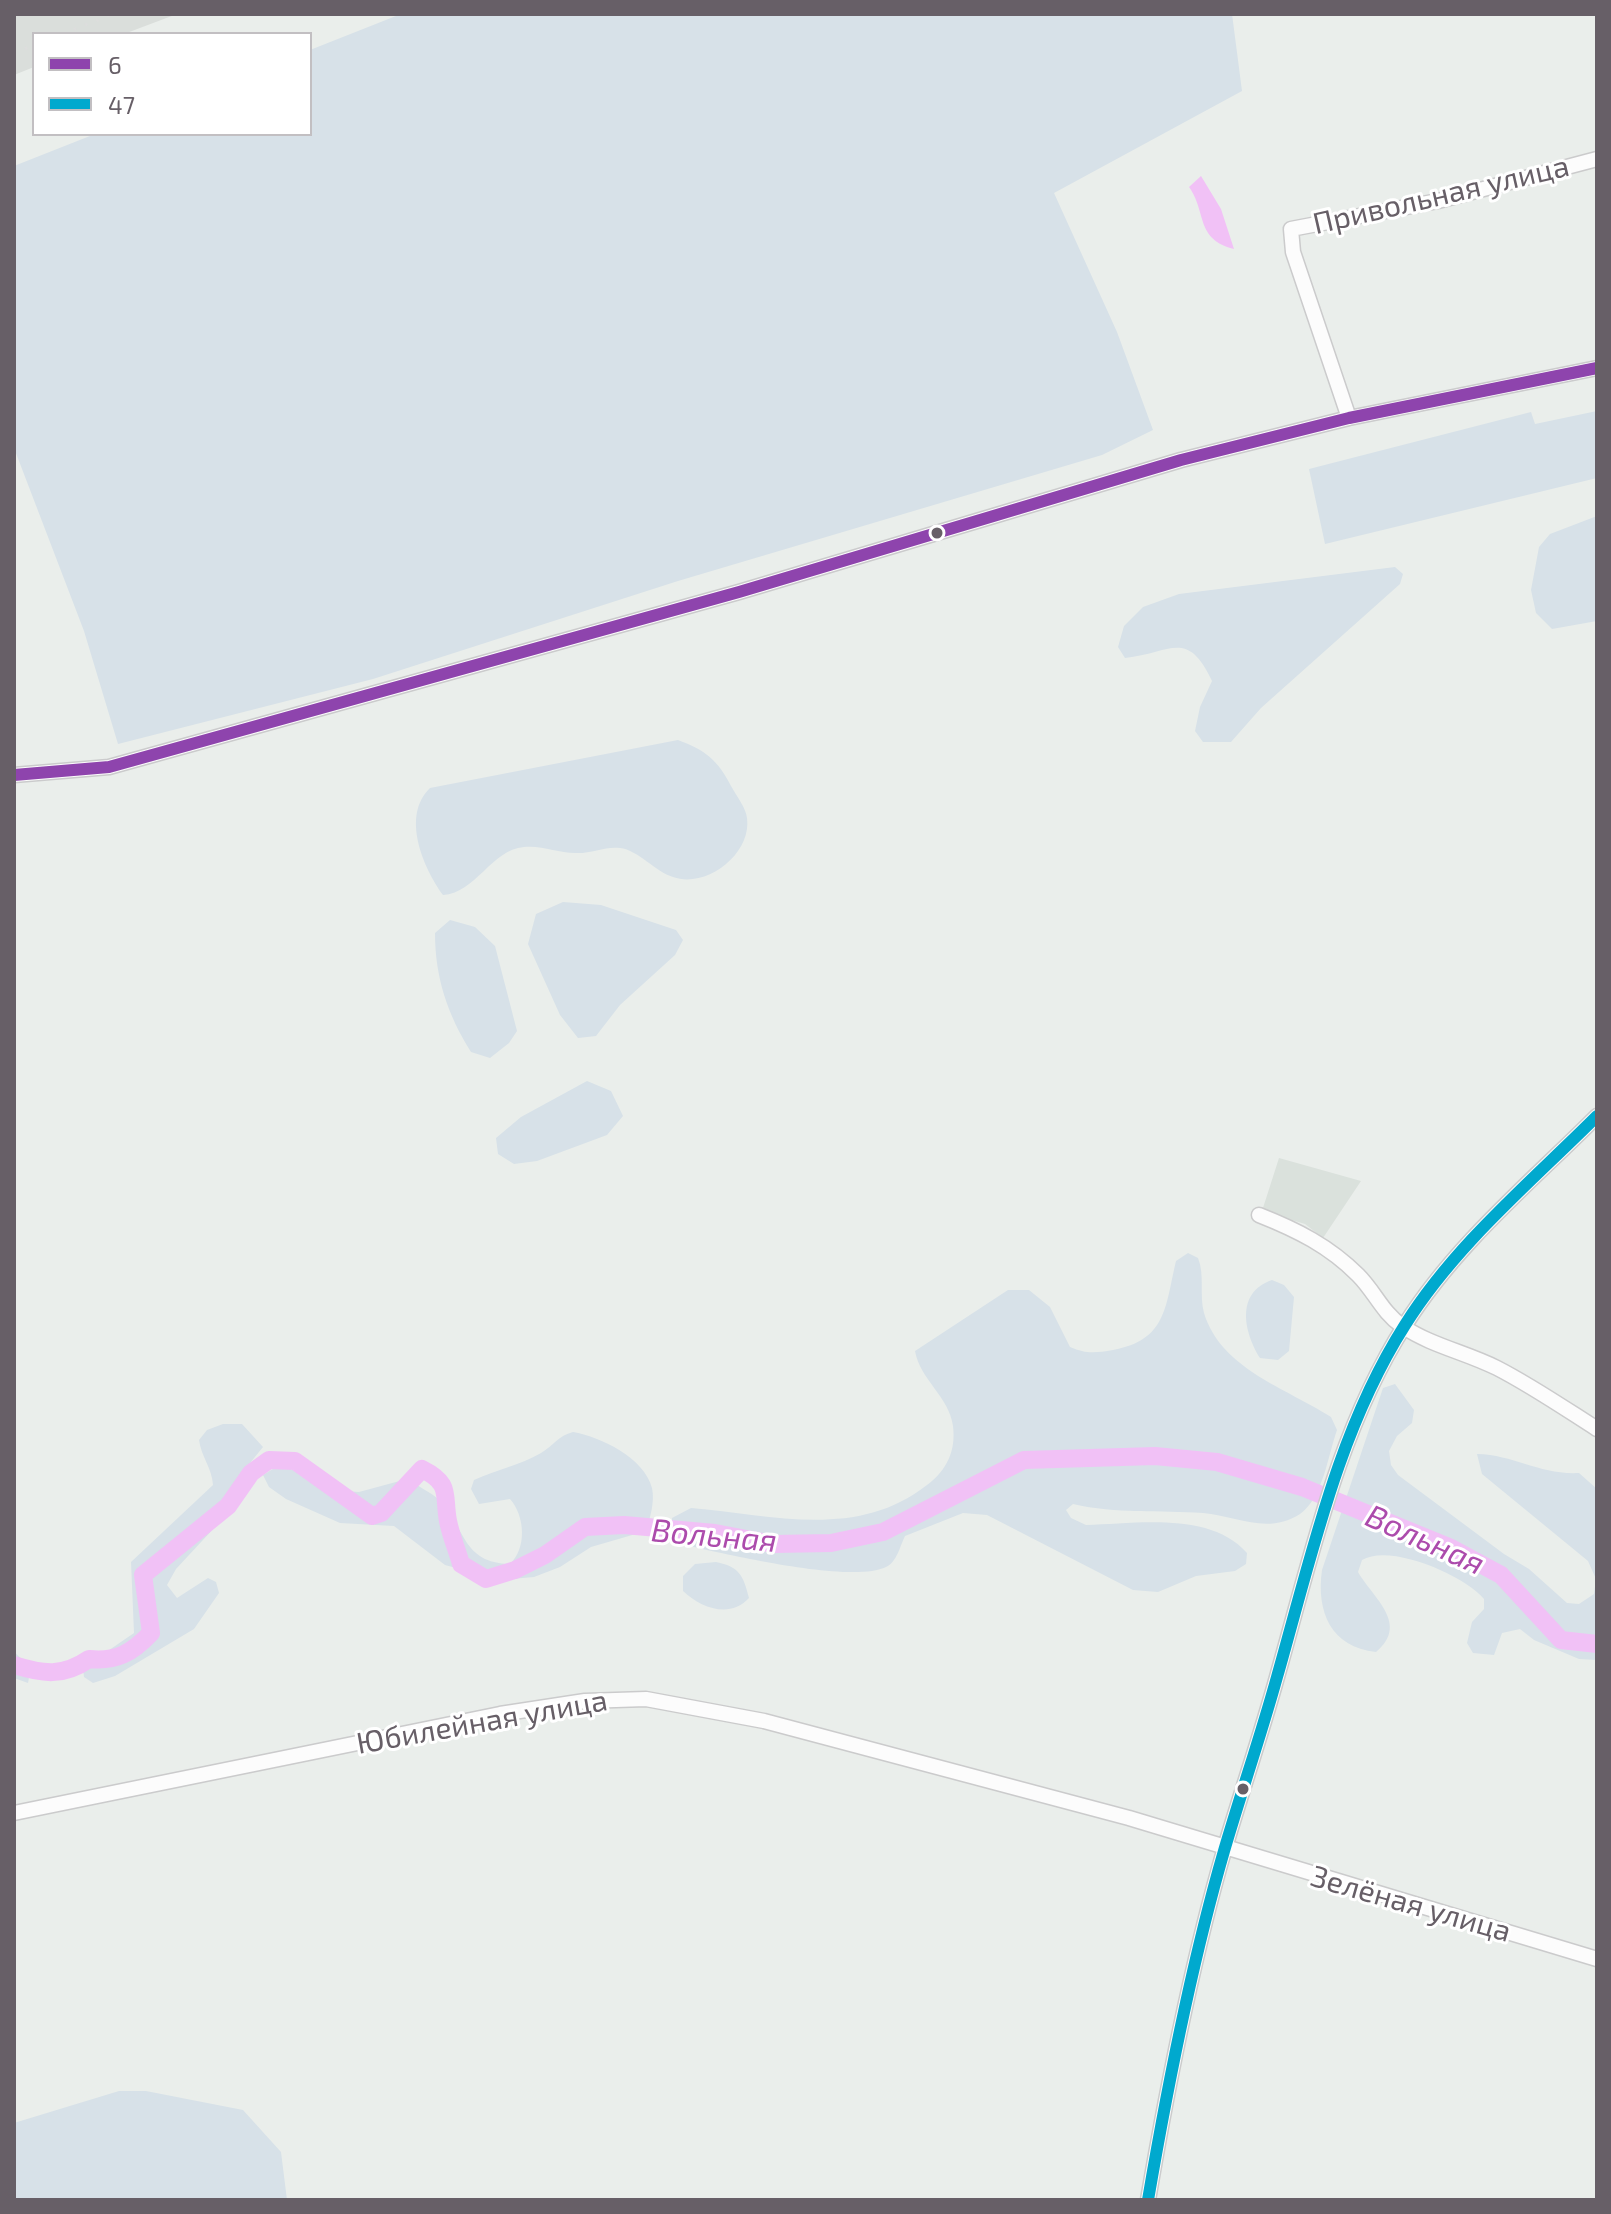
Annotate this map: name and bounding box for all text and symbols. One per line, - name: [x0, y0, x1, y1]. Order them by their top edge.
- legend: [32, 32, 312, 136]
- text: 6: [108, 50, 122, 79]
- text: 47: [108, 90, 135, 119]
- street label: Привольная улица: [1309, 148, 1573, 242]
- unlabelled marker: [929, 525, 945, 541]
- water label: Вольная: [1360, 1497, 1490, 1583]
- water label: Вольная: [650, 1511, 778, 1561]
- street label: Юбилейная улица: [354, 1682, 610, 1762]
- unlabelled marker: [1235, 1781, 1251, 1797]
- street label: Зелёная улица: [1307, 1858, 1515, 1950]

